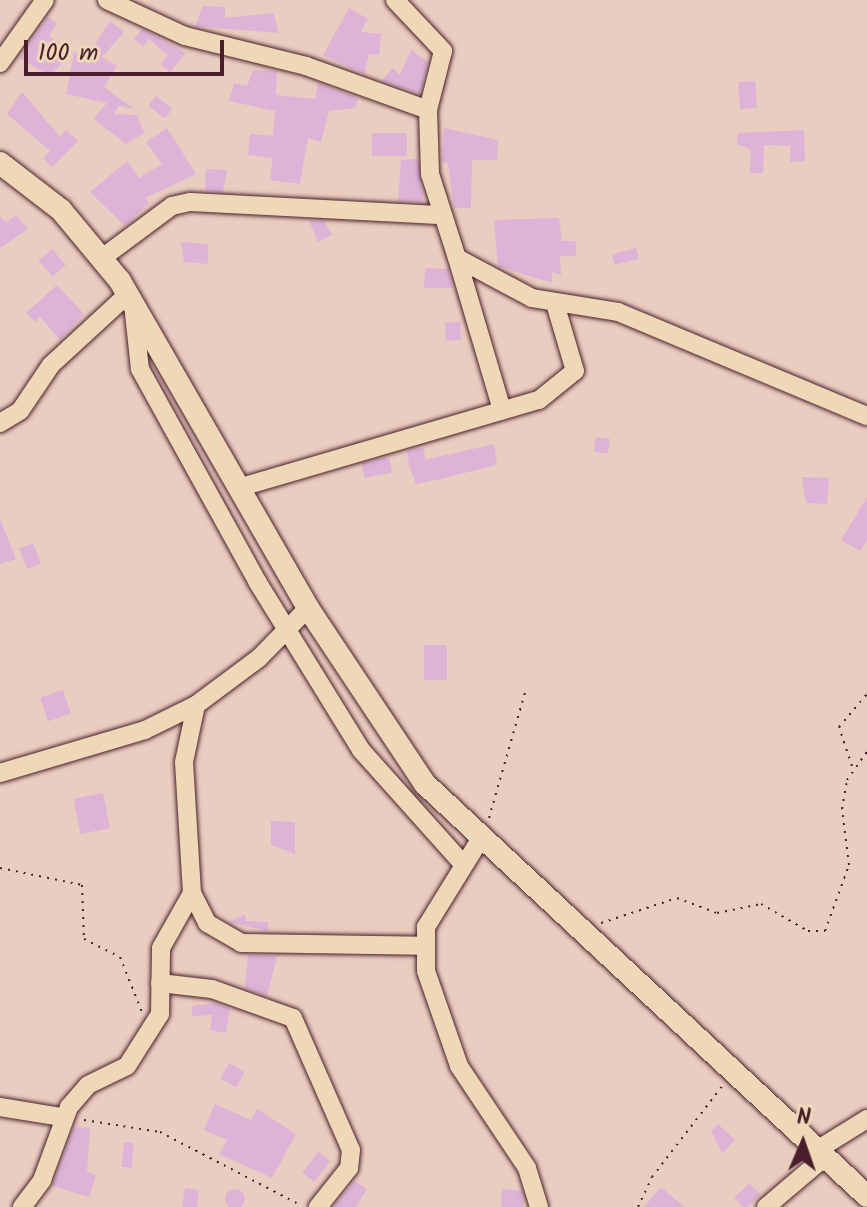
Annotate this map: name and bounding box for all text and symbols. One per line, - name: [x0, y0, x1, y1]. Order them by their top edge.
- scale bar: [28, 24, 228, 74]
- text: 100 m: [38, 34, 98, 73]
- text: N: [796, 1101, 811, 1136]
- north arrow: [763, 1103, 843, 1183]

